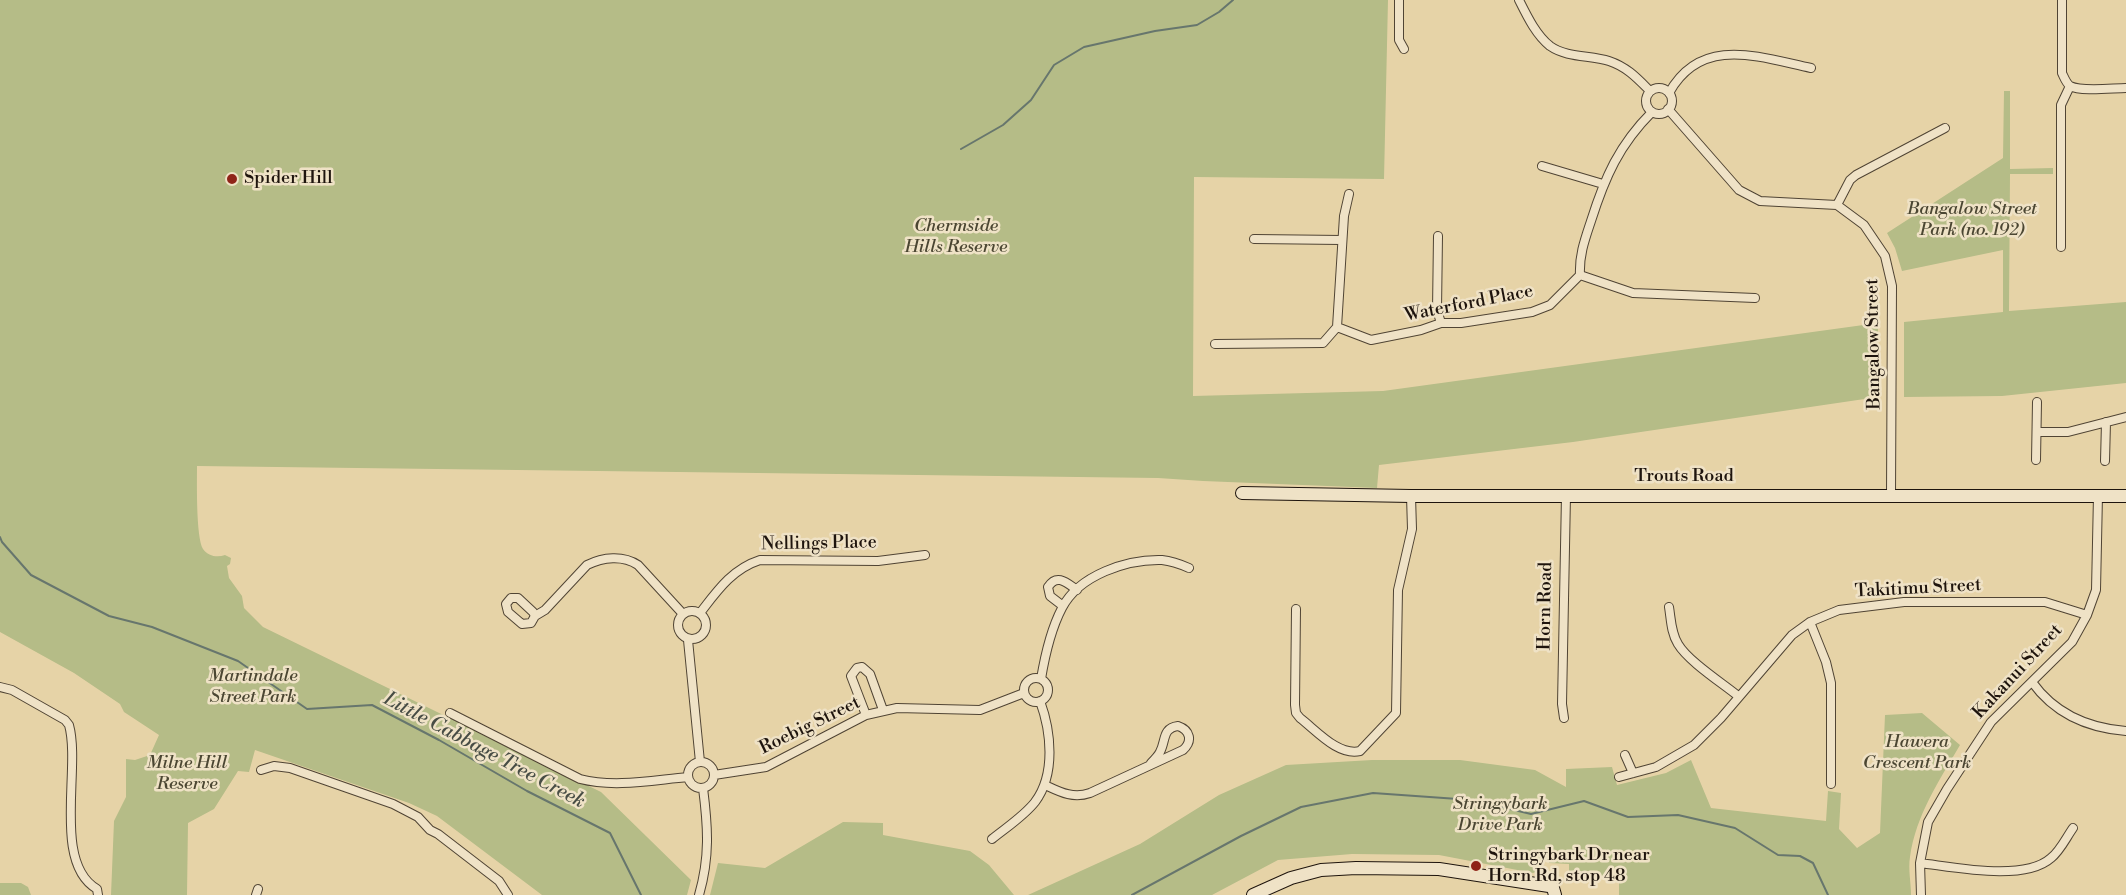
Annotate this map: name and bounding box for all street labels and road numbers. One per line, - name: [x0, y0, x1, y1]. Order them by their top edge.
- street label: Bangalow Street: [1862, 278, 1886, 410]
- street label: Waterford Place: [1403, 281, 1535, 327]
- street label: Trouts Road: [1634, 466, 1734, 488]
- street label: Nellings Place: [761, 532, 877, 556]
- street label: Horn Road: [1534, 561, 1558, 651]
- street label: Takitimu Street: [1854, 575, 1982, 603]
- street label: Kakanui Street: [1969, 620, 2067, 724]
- street label: Roebig Street: [756, 692, 864, 760]

